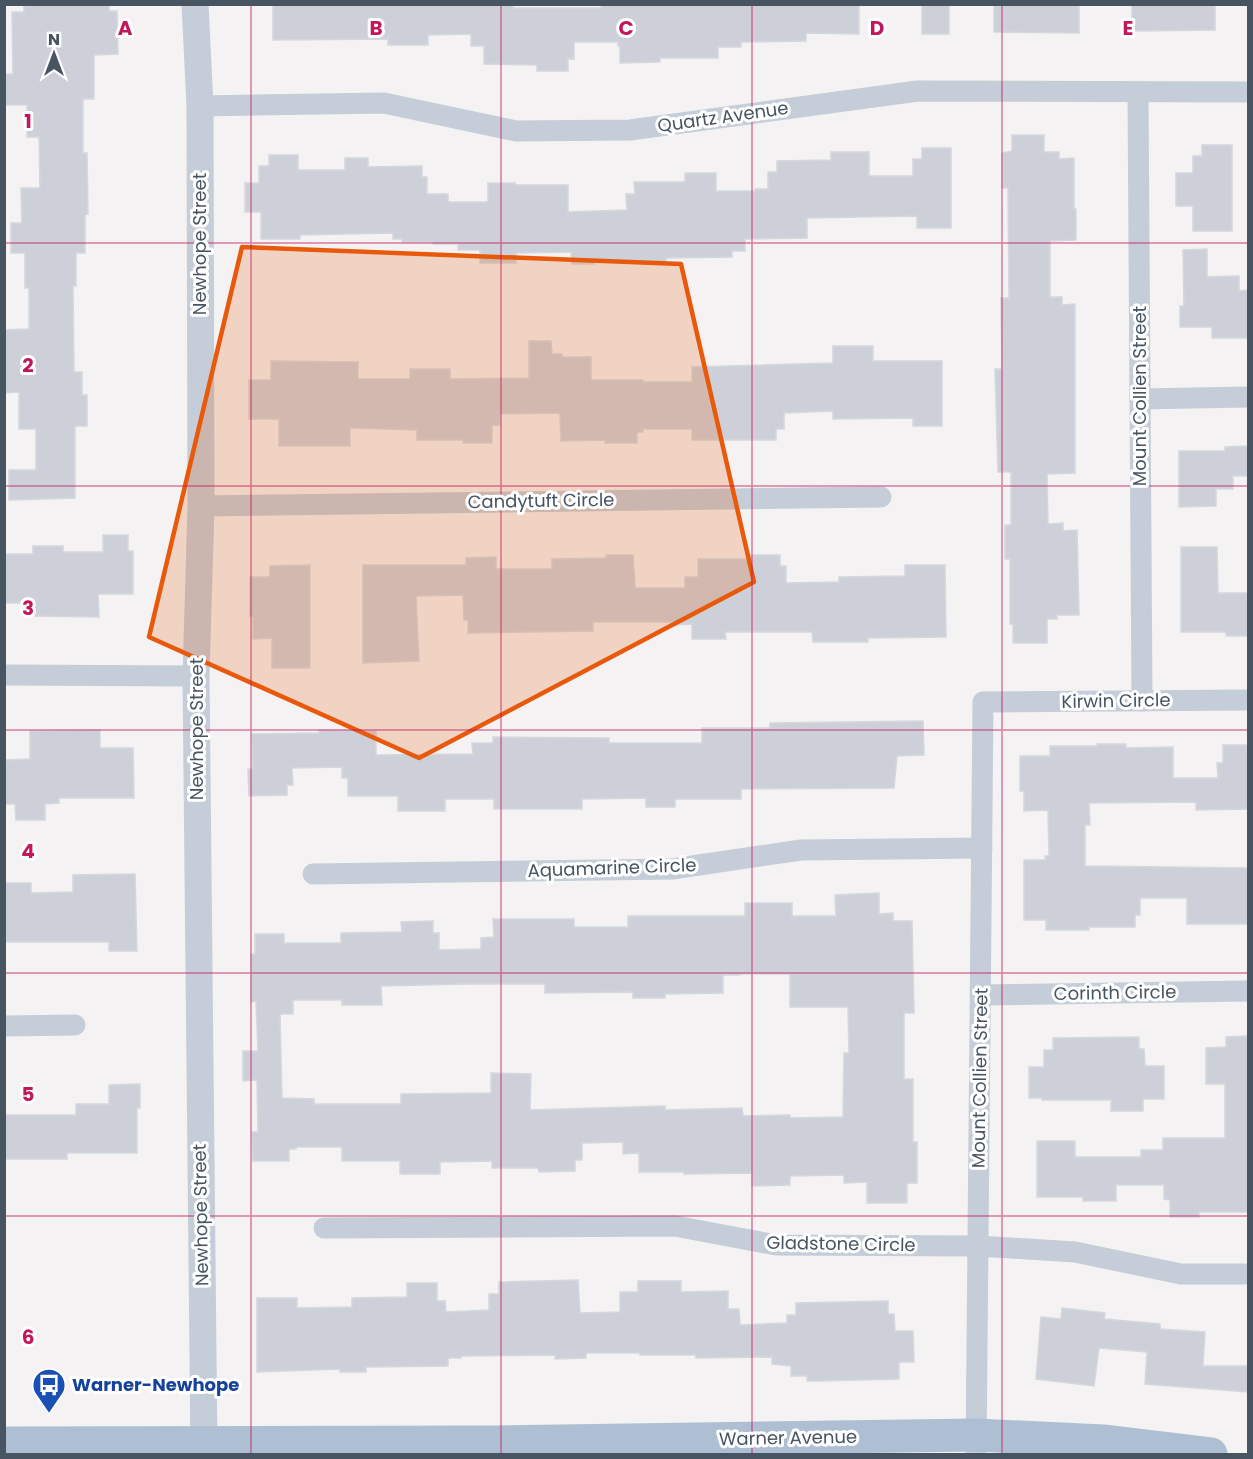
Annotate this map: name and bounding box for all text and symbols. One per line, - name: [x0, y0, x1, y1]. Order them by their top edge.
- text: A: [118, 14, 133, 42]
- text: B: [369, 14, 383, 42]
- text: C: [618, 14, 634, 42]
- text: D: [870, 14, 884, 42]
- text: E: [1123, 14, 1133, 42]
- north arrow: [24, 24, 84, 84]
- text: N: [48, 28, 60, 51]
- street label: Quartz Avenue: [656, 95, 790, 138]
- text: 1: [24, 107, 32, 135]
- street label: Newhope Street: [187, 173, 212, 315]
- street label: Mount Collien Street: [1127, 306, 1152, 486]
- text: 2: [22, 351, 34, 379]
- street label: Candytuft Circle: [467, 487, 615, 514]
- text: 3: [22, 594, 34, 622]
- street label: Newhope Street: [184, 658, 209, 800]
- street label: Kirwin Circle: [1061, 687, 1171, 714]
- text: 4: [21, 837, 35, 865]
- street label: Aquamarine Circle: [527, 852, 697, 883]
- street label: Corinth Circle: [1054, 979, 1176, 1006]
- street label: Mount Collien Street: [965, 988, 994, 1168]
- text: 5: [22, 1080, 35, 1108]
- street label: Newhope Street: [187, 1144, 214, 1286]
- street label: Gladstone Circle: [766, 1230, 916, 1257]
- text: 6: [22, 1323, 34, 1351]
- bus stop icon: Warner-Newhope: [31, 1367, 67, 1414]
- place label: Warner-Newhope: [72, 1372, 239, 1397]
- street label: Warner Avenue: [719, 1424, 857, 1451]

